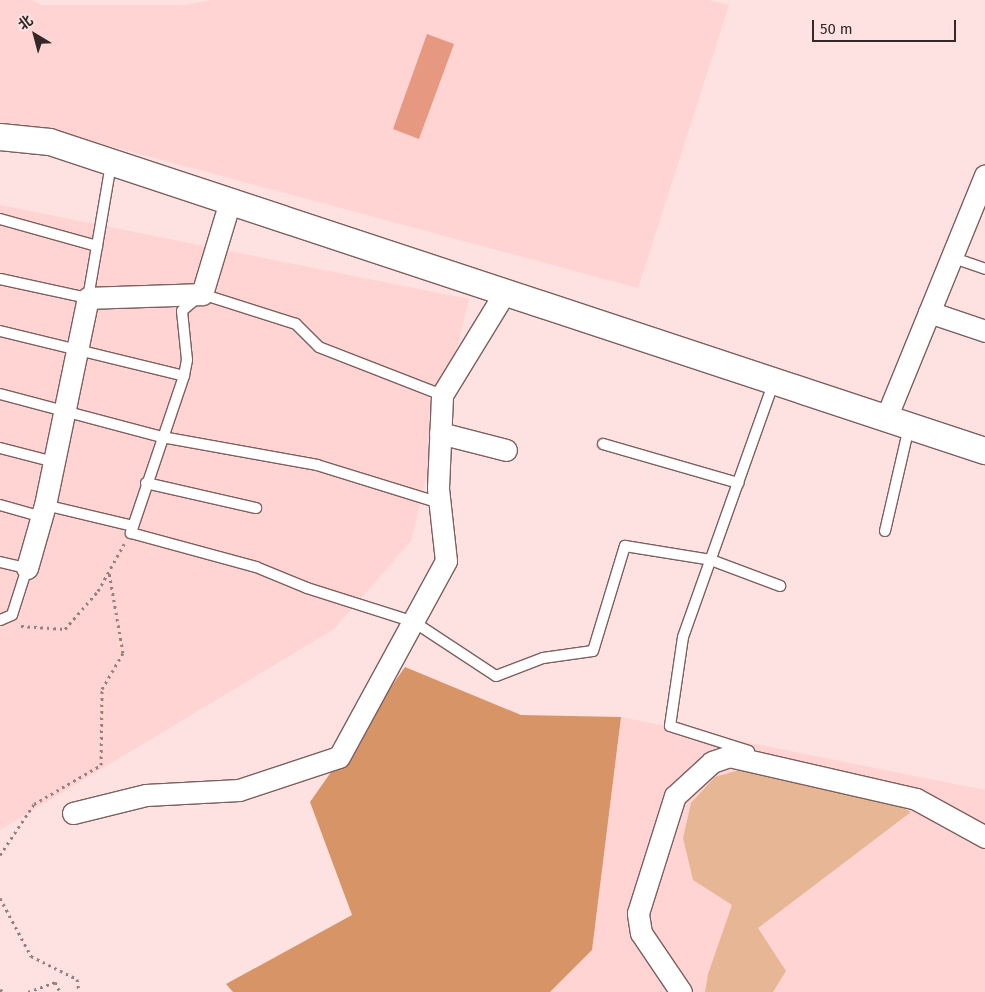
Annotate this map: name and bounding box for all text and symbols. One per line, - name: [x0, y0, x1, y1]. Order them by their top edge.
- north arrow: [10, 10, 60, 60]
- scale bar: [815, 10, 959, 42]
- text: 北: [15, 12, 36, 34]
- text: 50 m: [820, 20, 853, 38]

